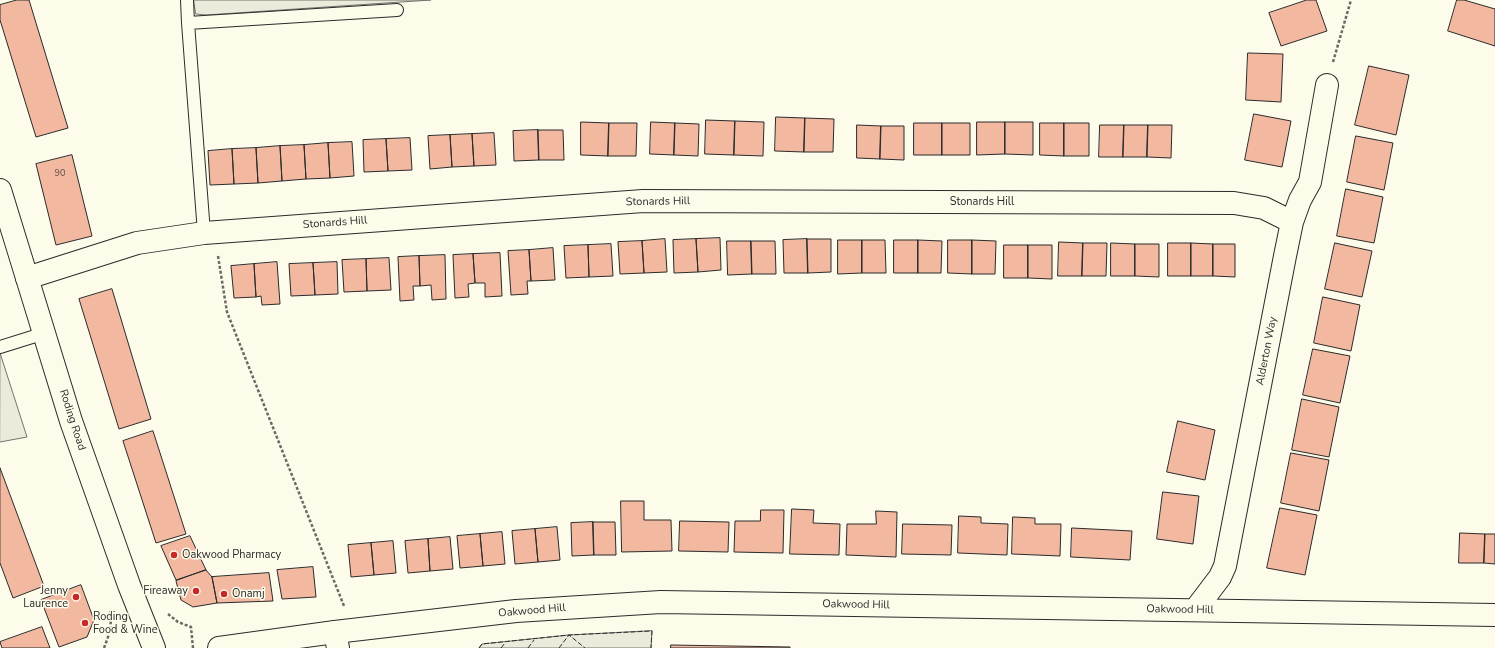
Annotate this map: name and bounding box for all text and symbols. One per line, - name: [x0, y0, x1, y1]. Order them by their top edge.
- house number: 90: [55, 169, 65, 179]
- street label: Stonards Hill: [626, 195, 690, 209]
- street label: Stonards Hill: [950, 195, 1014, 209]
- street label: Stonards Hill: [302, 214, 368, 232]
- street label: Alderton Way: [1254, 316, 1280, 386]
- street label: Roding Road: [56, 388, 88, 452]
- place label: Oakwood Pharmacy: [182, 548, 281, 562]
- marker: Oakwood Pharmacy: [169, 550, 179, 560]
- place label: Jenny Laurence: [23, 584, 68, 610]
- place label: Fireaway: [143, 584, 188, 598]
- marker: Fireaway: [191, 586, 201, 596]
- place label: Onamj: [232, 587, 265, 601]
- marker: Onamj: [219, 589, 229, 599]
- marker: Jenny Laurence: [71, 592, 81, 602]
- street label: Oakwood Hill: [822, 598, 890, 612]
- street label: Oakwood Hill: [498, 601, 566, 621]
- street label: Oakwood Hill: [1146, 603, 1214, 617]
- place label: Roding Food & Wine: [93, 610, 158, 636]
- marker: Roding Food & Wine: [80, 618, 90, 628]

